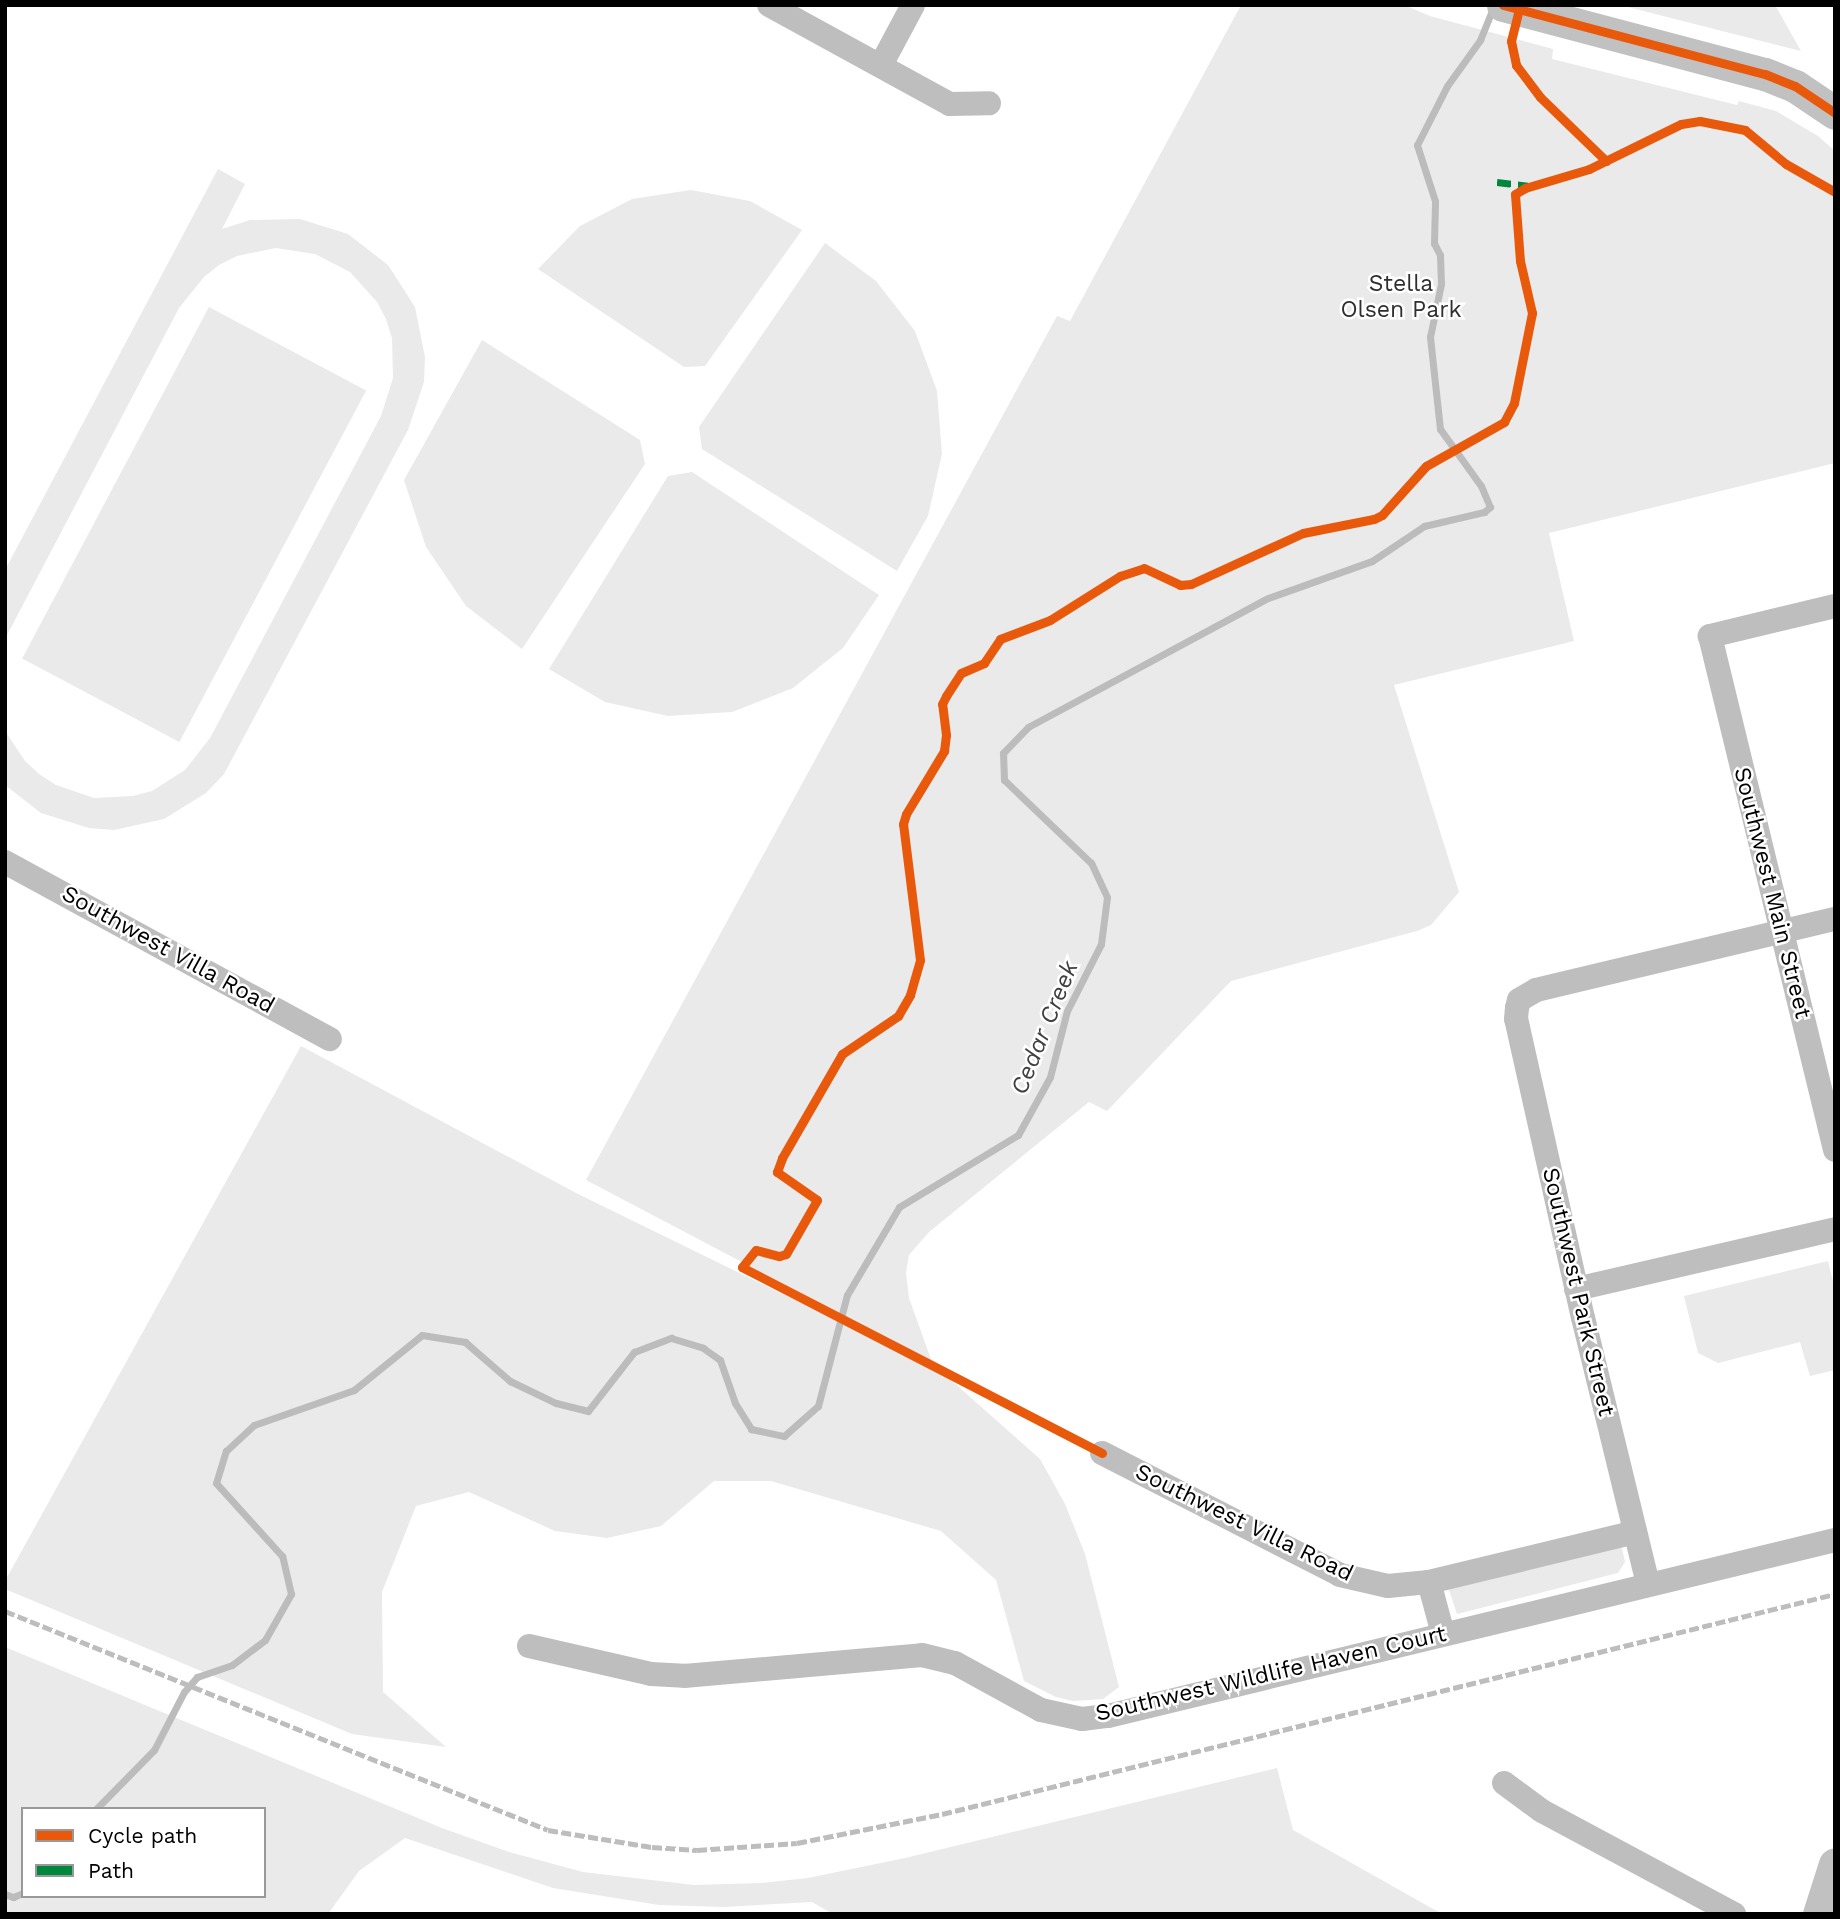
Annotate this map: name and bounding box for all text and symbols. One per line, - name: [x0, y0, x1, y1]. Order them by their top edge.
- park label: Stella Olsen Park: [1340, 270, 1462, 324]
- street label: Southwest Main Street: [1727, 764, 1817, 1022]
- street label: Southwest Villa Road: [56, 880, 280, 1020]
- water label: Cedar Creek: [1005, 957, 1085, 1099]
- street label: Southwest Park Street: [1536, 1165, 1620, 1419]
- street label: Southwest Villa Road: [1130, 1458, 1358, 1588]
- street label: Southwest Wildlife Haven Court: [1093, 1620, 1449, 1728]
- legend: [21, 1807, 266, 1898]
- text: Cycle path: [88, 1823, 197, 1848]
- text: Path: [88, 1858, 134, 1883]

